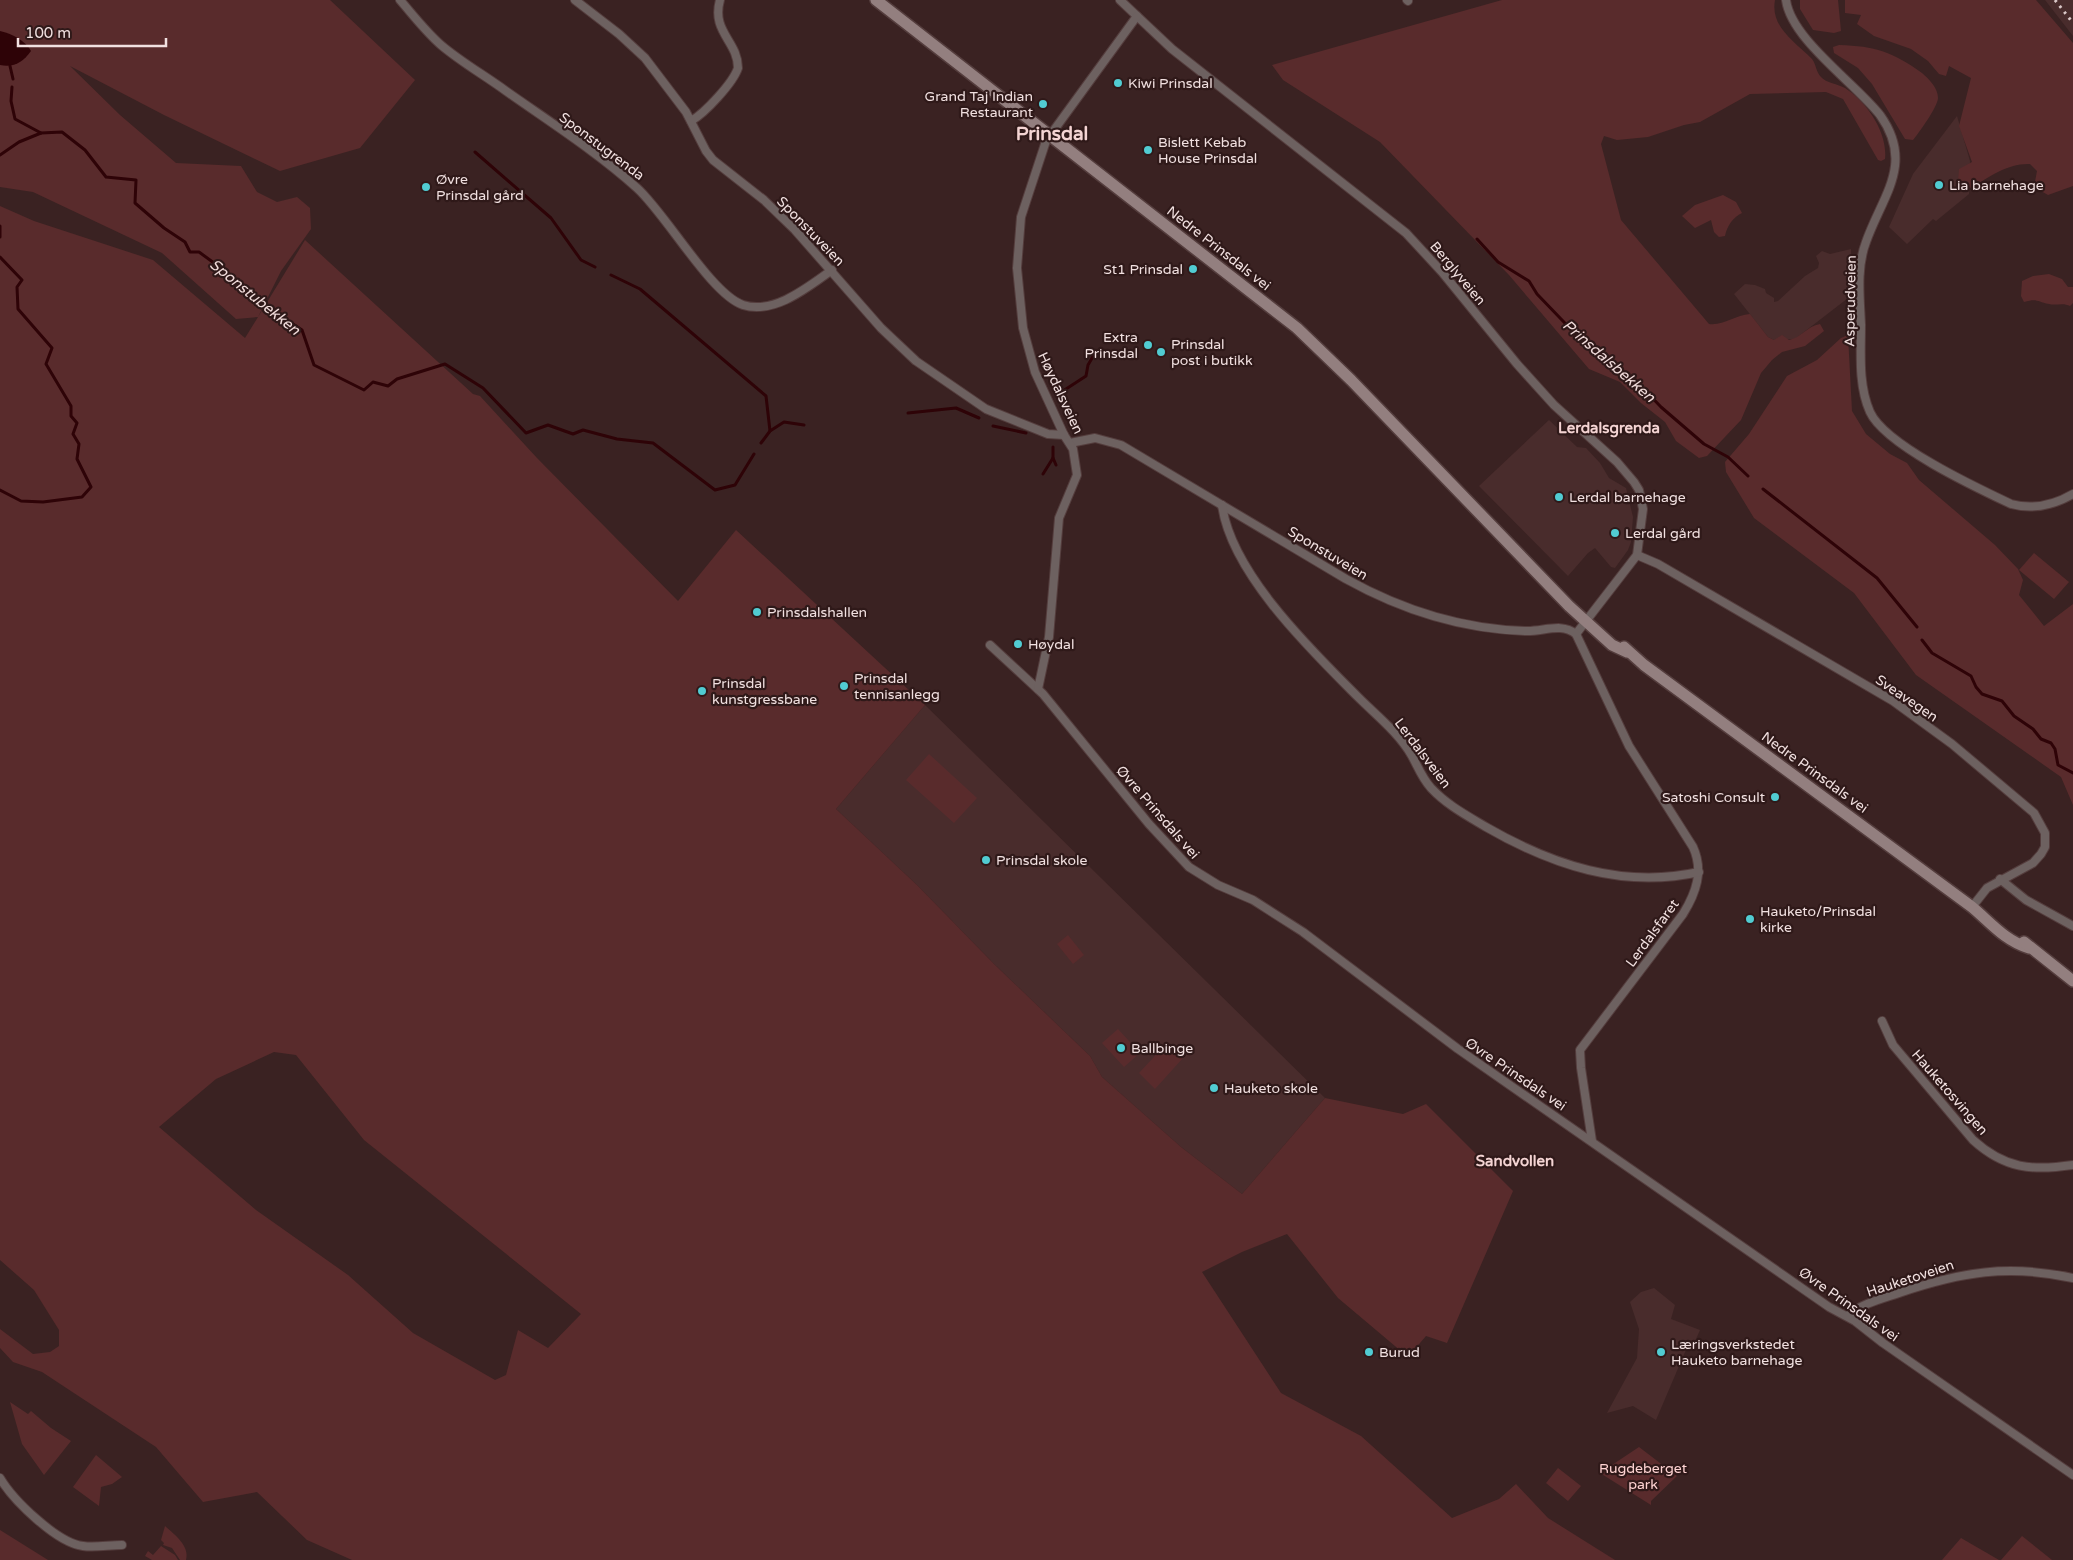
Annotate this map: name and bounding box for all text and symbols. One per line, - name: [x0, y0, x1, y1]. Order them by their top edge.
- scale bar: [18, 15, 165, 47]
- text: 100 m: [25, 24, 71, 42]
- place label: Kiwi Prinsdal: [1128, 75, 1213, 92]
- marker: Kiwi Prinsdal: [1112, 77, 1124, 89]
- place label: Grand Taj Indian Restaurant: [925, 88, 1034, 121]
- marker: Grand Taj Indian Restaurant: [1037, 98, 1049, 110]
- street label: Sponstugrenda: [556, 109, 648, 184]
- district label: Prinsdal: [1016, 123, 1088, 145]
- place label: Bislett Kebab House Prinsdal: [1158, 134, 1257, 167]
- marker: Bislett Kebab House Prinsdal: [1142, 144, 1154, 156]
- place label: Øvre Prinsdal gård: [436, 171, 524, 204]
- place label: Lia barnehage: [1949, 177, 2044, 194]
- marker: Lia barnehage: [1933, 179, 1945, 191]
- marker: Øvre Prinsdal gård: [420, 181, 432, 193]
- street label: Sponstuveien: [773, 193, 848, 270]
- street label: Nedre Prinsdals vei: [1163, 203, 1274, 294]
- street label: Berglyveien: [1426, 238, 1489, 309]
- water label: Sponstubekken: [206, 255, 304, 339]
- street label: Asperudveien: [1841, 255, 1860, 347]
- place label: St1 Prinsdal: [1103, 261, 1183, 278]
- marker: St1 Prinsdal: [1187, 263, 1199, 275]
- water label: Prinsdalsbekken: [1559, 316, 1659, 407]
- place label: Extra Prinsdal: [1084, 329, 1138, 362]
- place label: Prinsdal post i butikk: [1171, 336, 1253, 369]
- marker: Extra Prinsdal: [1142, 339, 1154, 351]
- marker: Prinsdal post i butikk: [1155, 346, 1167, 358]
- street label: Høydalsveien: [1034, 350, 1087, 437]
- district label: Lerdalsgrenda: [1558, 419, 1660, 438]
- place label: Lerdal barnehage: [1569, 489, 1686, 506]
- marker: Lerdal barnehage: [1553, 491, 1565, 503]
- street label: Sponstuveien: [1285, 523, 1371, 584]
- place label: Lerdal gård: [1625, 525, 1701, 542]
- marker: Lerdal gård: [1609, 527, 1621, 539]
- place label: Prinsdalshallen: [767, 604, 867, 621]
- marker: Prinsdalshallen: [751, 606, 763, 618]
- place label: Høydal: [1028, 636, 1074, 653]
- marker: Høydal: [1012, 638, 1024, 650]
- place label: Prinsdal tennisanlegg: [854, 670, 940, 703]
- street label: Sveavegen: [1872, 671, 1941, 726]
- place label: Prinsdal kunstgressbane: [712, 675, 817, 708]
- marker: Prinsdal tennisanlegg: [838, 680, 850, 692]
- marker: Prinsdal kunstgressbane: [696, 685, 708, 697]
- street label: Lerdalsveien: [1391, 715, 1454, 792]
- street label: Nedre Prinsdals vei: [1758, 728, 1871, 817]
- street label: Øvre Prinsdals vei: [1112, 762, 1203, 863]
- place label: Satoshi Consult: [1662, 789, 1766, 806]
- marker: Satoshi Consult: [1769, 791, 1781, 803]
- place label: Prinsdal skole: [996, 852, 1087, 869]
- marker: Prinsdal skole: [980, 854, 992, 866]
- street label: Lerdalsfaret: [1622, 896, 1683, 970]
- place label: Hauketo/Prinsdal kirke: [1760, 903, 1876, 936]
- marker: Hauketo/Prinsdal kirke: [1744, 913, 1756, 925]
- street label: Øvre Prinsdals vei: [1462, 1034, 1569, 1115]
- place label: Ballbinge: [1131, 1040, 1193, 1057]
- marker: Ballbinge: [1115, 1042, 1127, 1054]
- street label: Hauketosvingen: [1908, 1046, 1991, 1138]
- place label: Hauketo skole: [1224, 1080, 1318, 1097]
- marker: Hauketo skole: [1208, 1082, 1220, 1094]
- district label: Sandvollen: [1476, 1152, 1554, 1170]
- street label: Hauketoveien: [1864, 1256, 1956, 1301]
- street label: Øvre Prinsdals vei: [1795, 1264, 1902, 1345]
- place label: Læringsverkstedet Hauketo barnehage: [1671, 1336, 1802, 1369]
- place label: Burud: [1379, 1344, 1420, 1361]
- marker: Burud: [1363, 1346, 1375, 1358]
- marker: Læringsverkstedet Hauketo barnehage: [1655, 1346, 1667, 1358]
- park label: Rugdeberget park: [1599, 1460, 1688, 1493]

